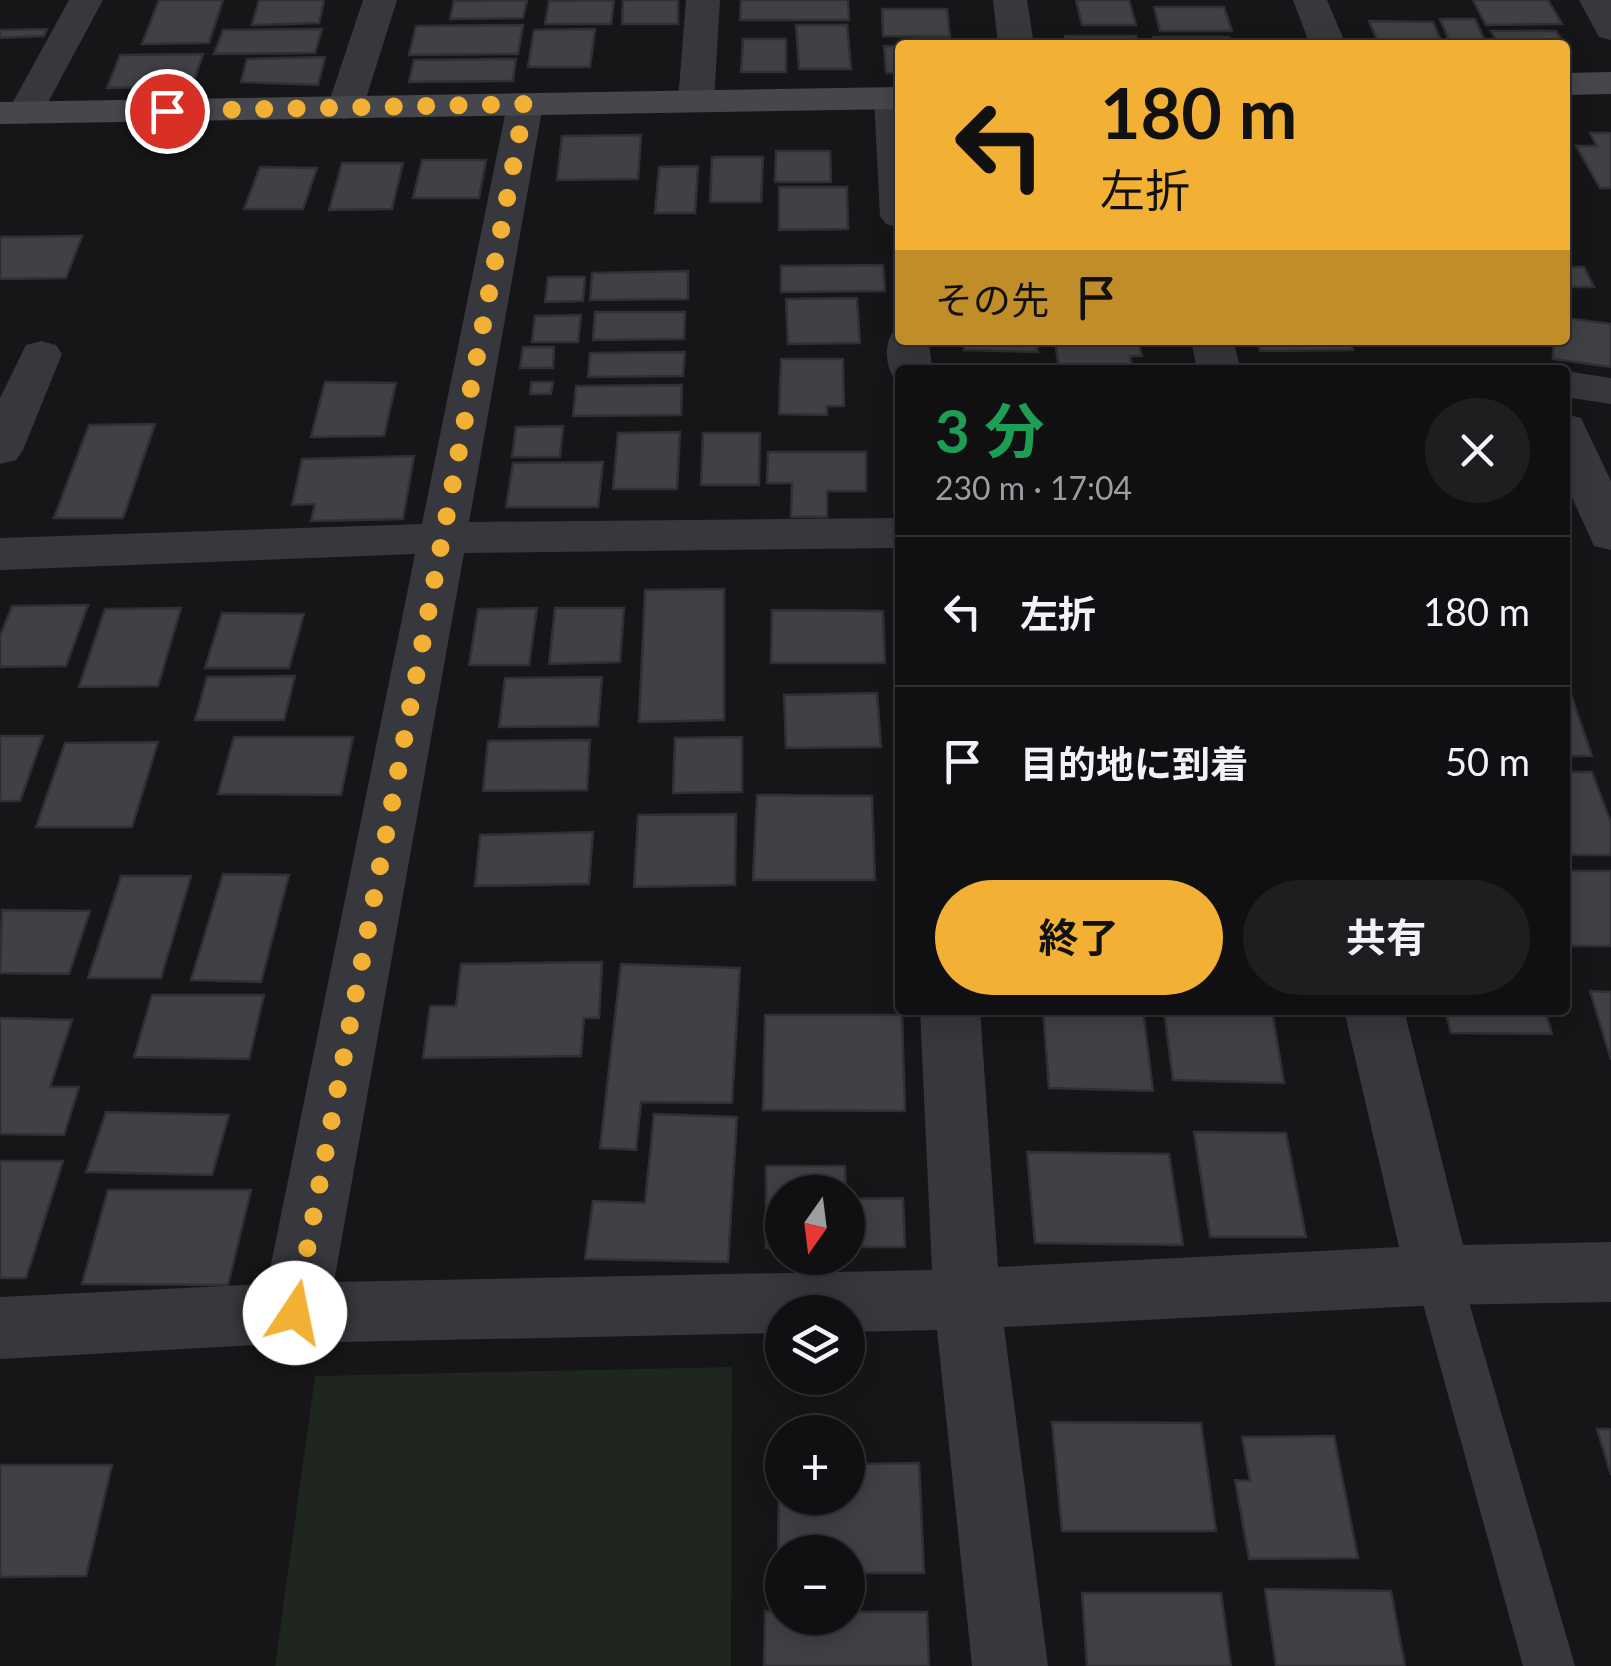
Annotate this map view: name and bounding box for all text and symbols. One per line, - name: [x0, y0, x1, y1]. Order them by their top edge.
- pin: [125, 69, 210, 154]
- text: 180 m: [1100, 70, 1297, 154]
- icon: left: [935, 80, 1065, 210]
- icon: arrive: [140, 84, 195, 139]
- text: 左折: [1100, 163, 1190, 217]
- icon: arrive: [1069, 270, 1124, 325]
- text: その先: [935, 276, 1049, 322]
- text: 3 分: [935, 394, 1044, 466]
- button: close: [1425, 398, 1530, 503]
- text: 230 m · 17:04: [935, 468, 1132, 507]
- icon: left: [935, 584, 990, 639]
- text: 180 m: [1423, 588, 1530, 634]
- text: 左折: [1020, 590, 1096, 636]
- icon: arrive: [935, 734, 990, 789]
- text: 50 m: [1445, 738, 1530, 784]
- text: 目的地に到着: [1020, 740, 1248, 786]
- button: 終了: [935, 880, 1223, 995]
- button: 共有: [1243, 880, 1530, 995]
- north arrow: [765, 1175, 865, 1275]
- map controls: [765, 1175, 865, 1635]
- position arrow: [243, 1261, 347, 1365]
- button: layers: [765, 1295, 865, 1395]
- button: +: [765, 1415, 865, 1515]
- button: −: [765, 1535, 865, 1635]

